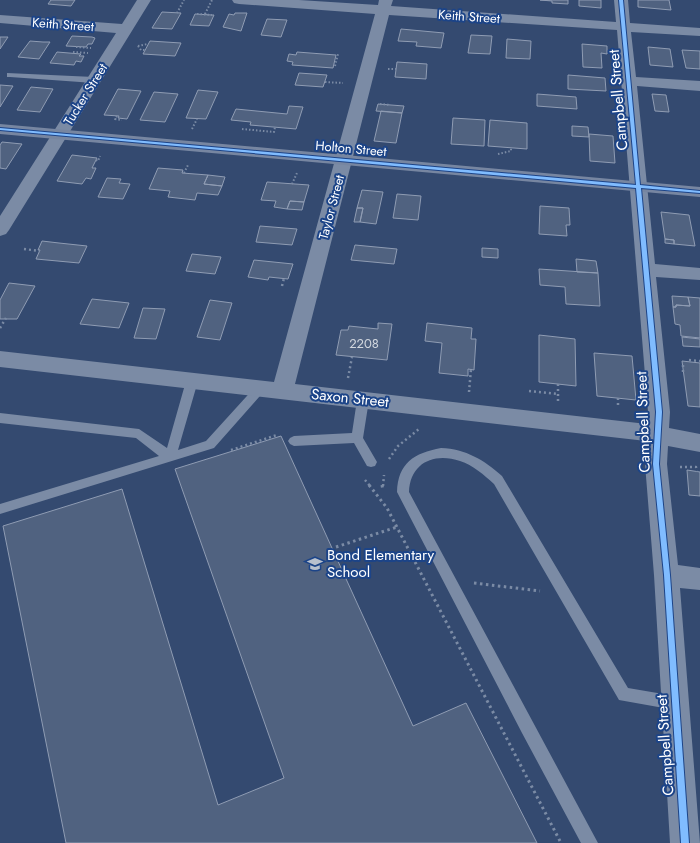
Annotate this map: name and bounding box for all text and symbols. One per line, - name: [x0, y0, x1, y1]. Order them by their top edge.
- street label: Keith Street: [437, 5, 501, 28]
- street label: Keith Street: [31, 13, 95, 36]
- street label: Campbell Street: [603, 48, 633, 151]
- street label: Tucker Street: [59, 59, 112, 129]
- street label: Holton Street: [315, 136, 388, 161]
- street label: Taylor Street: [314, 172, 349, 242]
- house number: 2208: [349, 334, 379, 353]
- street label: Campbell Street: [630, 371, 656, 473]
- street label: Saxon Street: [310, 383, 390, 413]
- place label: Bond Elementary School: [327, 544, 435, 583]
- school or university icon: Bond Elementary School: [306, 555, 324, 573]
- street label: Campbell Street: [650, 693, 680, 796]

